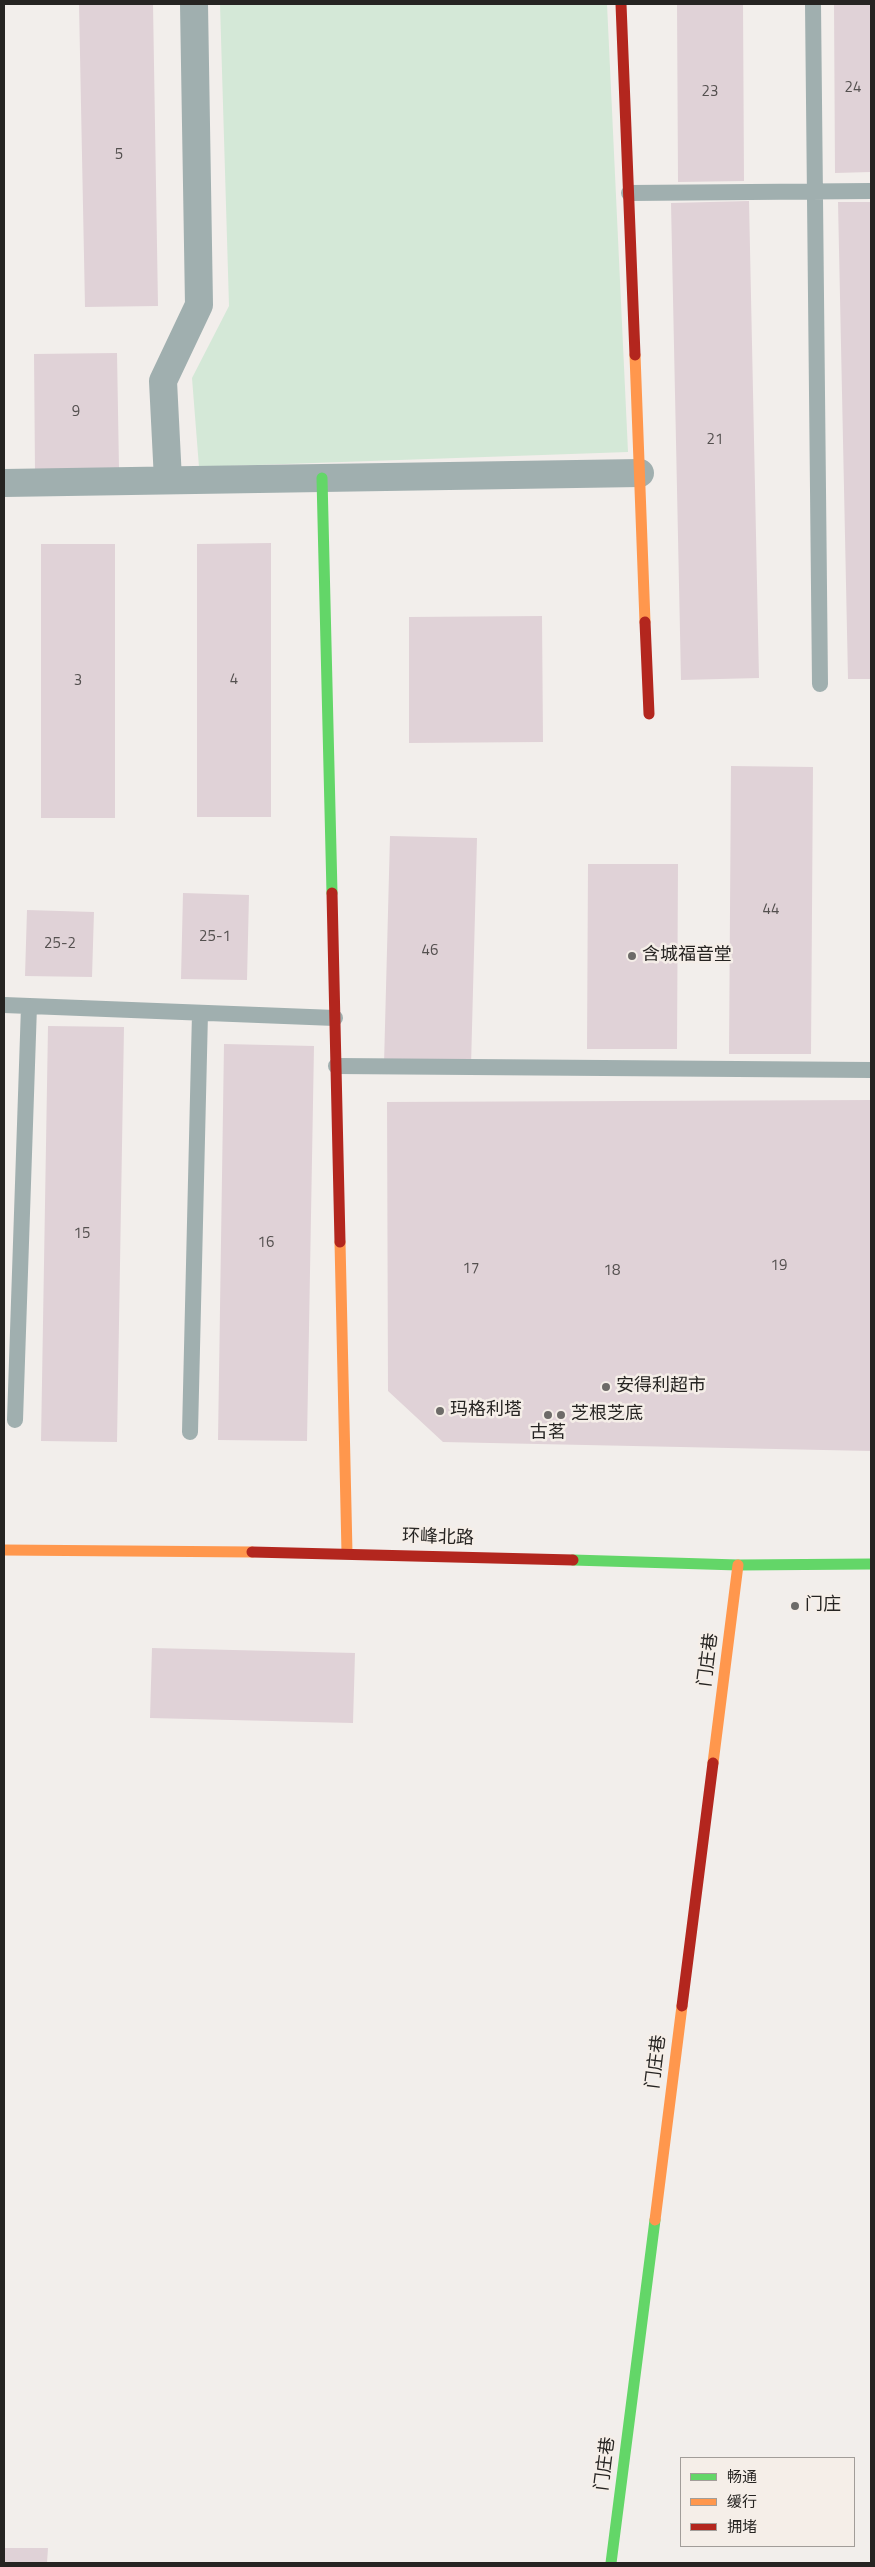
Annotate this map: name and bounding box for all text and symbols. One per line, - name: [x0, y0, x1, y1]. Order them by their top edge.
- house number: 24: [845, 79, 861, 97]
- house number: 23: [702, 83, 718, 101]
- house number: 5: [115, 146, 123, 164]
- house number: 9: [72, 403, 80, 421]
- house number: 21: [707, 431, 723, 449]
- house number: 4: [230, 671, 238, 689]
- house number: 3: [74, 672, 82, 690]
- house number: 44: [763, 901, 779, 919]
- house number: 25-1: [199, 928, 231, 946]
- house number: 25-2: [44, 935, 76, 953]
- house number: 46: [422, 942, 438, 960]
- place label: 含城福音堂: [642, 945, 732, 967]
- marker: 含城福音堂: [626, 950, 638, 962]
- house number: 15: [74, 1225, 90, 1243]
- house number: 16: [258, 1234, 274, 1252]
- house number: 19: [771, 1257, 787, 1275]
- house number: 17: [463, 1260, 479, 1278]
- house number: 18: [604, 1262, 620, 1280]
- place label: 安得利超市: [616, 1376, 706, 1398]
- marker: 安得利超市: [600, 1381, 612, 1393]
- place label: 玛格利塔: [450, 1400, 522, 1422]
- place label: 芝根芝底: [571, 1404, 643, 1426]
- marker: 玛格利塔: [434, 1405, 446, 1417]
- marker: 古茗: [542, 1409, 554, 1421]
- marker: 芝根芝底: [555, 1409, 567, 1421]
- place label: 古茗: [530, 1423, 566, 1445]
- street label: 环峰北路: [402, 1526, 474, 1550]
- place label: 门庄: [805, 1595, 841, 1617]
- marker: 门庄: [789, 1600, 801, 1612]
- street label: 门庄巷: [695, 1632, 723, 1688]
- street label: 门庄巷: [643, 2034, 671, 2090]
- street label: 门庄巷: [592, 2436, 620, 2492]
- legend: [680, 2457, 855, 2547]
- text: 畅通: [727, 2465, 757, 2488]
- text: 缓行: [727, 2490, 757, 2513]
- text: 拥堵: [727, 2515, 757, 2538]

